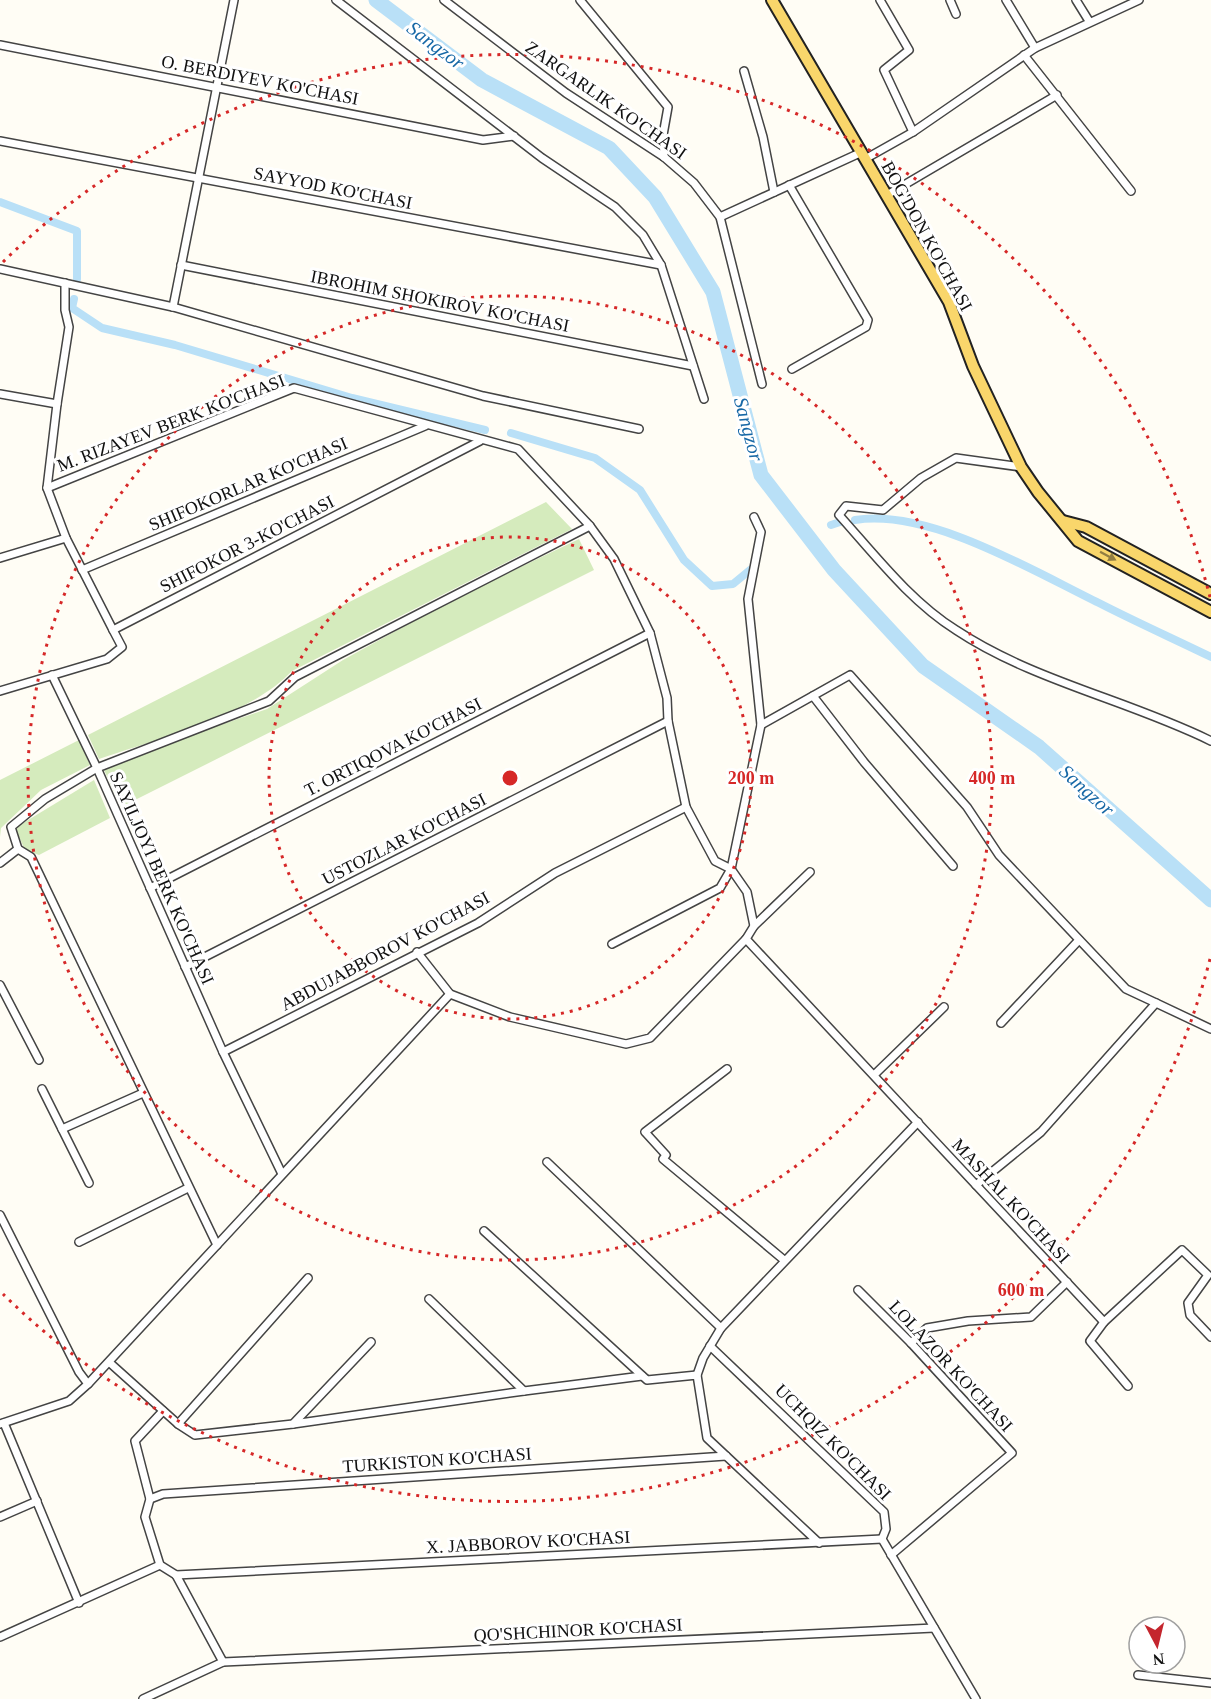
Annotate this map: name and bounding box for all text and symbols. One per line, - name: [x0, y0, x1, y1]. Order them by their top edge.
- water label: Sangzor: [403, 16, 469, 74]
- street label: ZARGARLIK KO'CHASI: [522, 37, 690, 163]
- street label: O. BERDIYEV KO'CHASI: [160, 51, 360, 109]
- street label: BOG'DON KO'CHASI: [878, 158, 976, 314]
- street label: SAYYOD KO'CHASI: [252, 163, 414, 213]
- street label: IBROHIM SHOKIROV KO'CHASI: [309, 266, 571, 336]
- street label: M. RIZAYEV BERK KO'CHASI: [54, 370, 288, 476]
- water label: Sangzor: [729, 394, 768, 464]
- street label: SHIFOKORLAR KO'CHASI: [146, 433, 350, 535]
- street label: SHIFOKOR 3-KO'CHASI: [157, 491, 337, 597]
- one-way arrow: [1100, 551, 1117, 561]
- street label: T. ORTIQOVA KO'CHASI: [301, 694, 485, 800]
- water label: Sangzor: [1055, 760, 1119, 821]
- centre of rings: [500, 768, 520, 788]
- text: 200 m: [728, 768, 774, 788]
- text: 400 m: [969, 768, 1015, 788]
- street label: SAYILJOYI BERK KO'CHASI: [106, 769, 218, 987]
- street label: USTOZLAR KO'CHASI: [319, 789, 489, 889]
- street label: ABDUJABBOROV KO'CHASI: [277, 887, 493, 1015]
- street label: MASHAL KO'CHASI: [948, 1135, 1074, 1267]
- text: 600 m: [998, 1280, 1044, 1300]
- street label: LOLAZOR KO'CHASI: [885, 1296, 1017, 1436]
- street label: UCHQIZ KO'CHASI: [771, 1380, 895, 1504]
- street label: TURKISTON KO'CHASI: [342, 1443, 532, 1477]
- street label: X. JABBOROV KO'CHASI: [425, 1527, 631, 1557]
- street label: QO'SHCHINOR KO'CHASI: [473, 1615, 683, 1645]
- north arrow: [1127, 1615, 1187, 1675]
- text: N: [1152, 1650, 1166, 1669]

